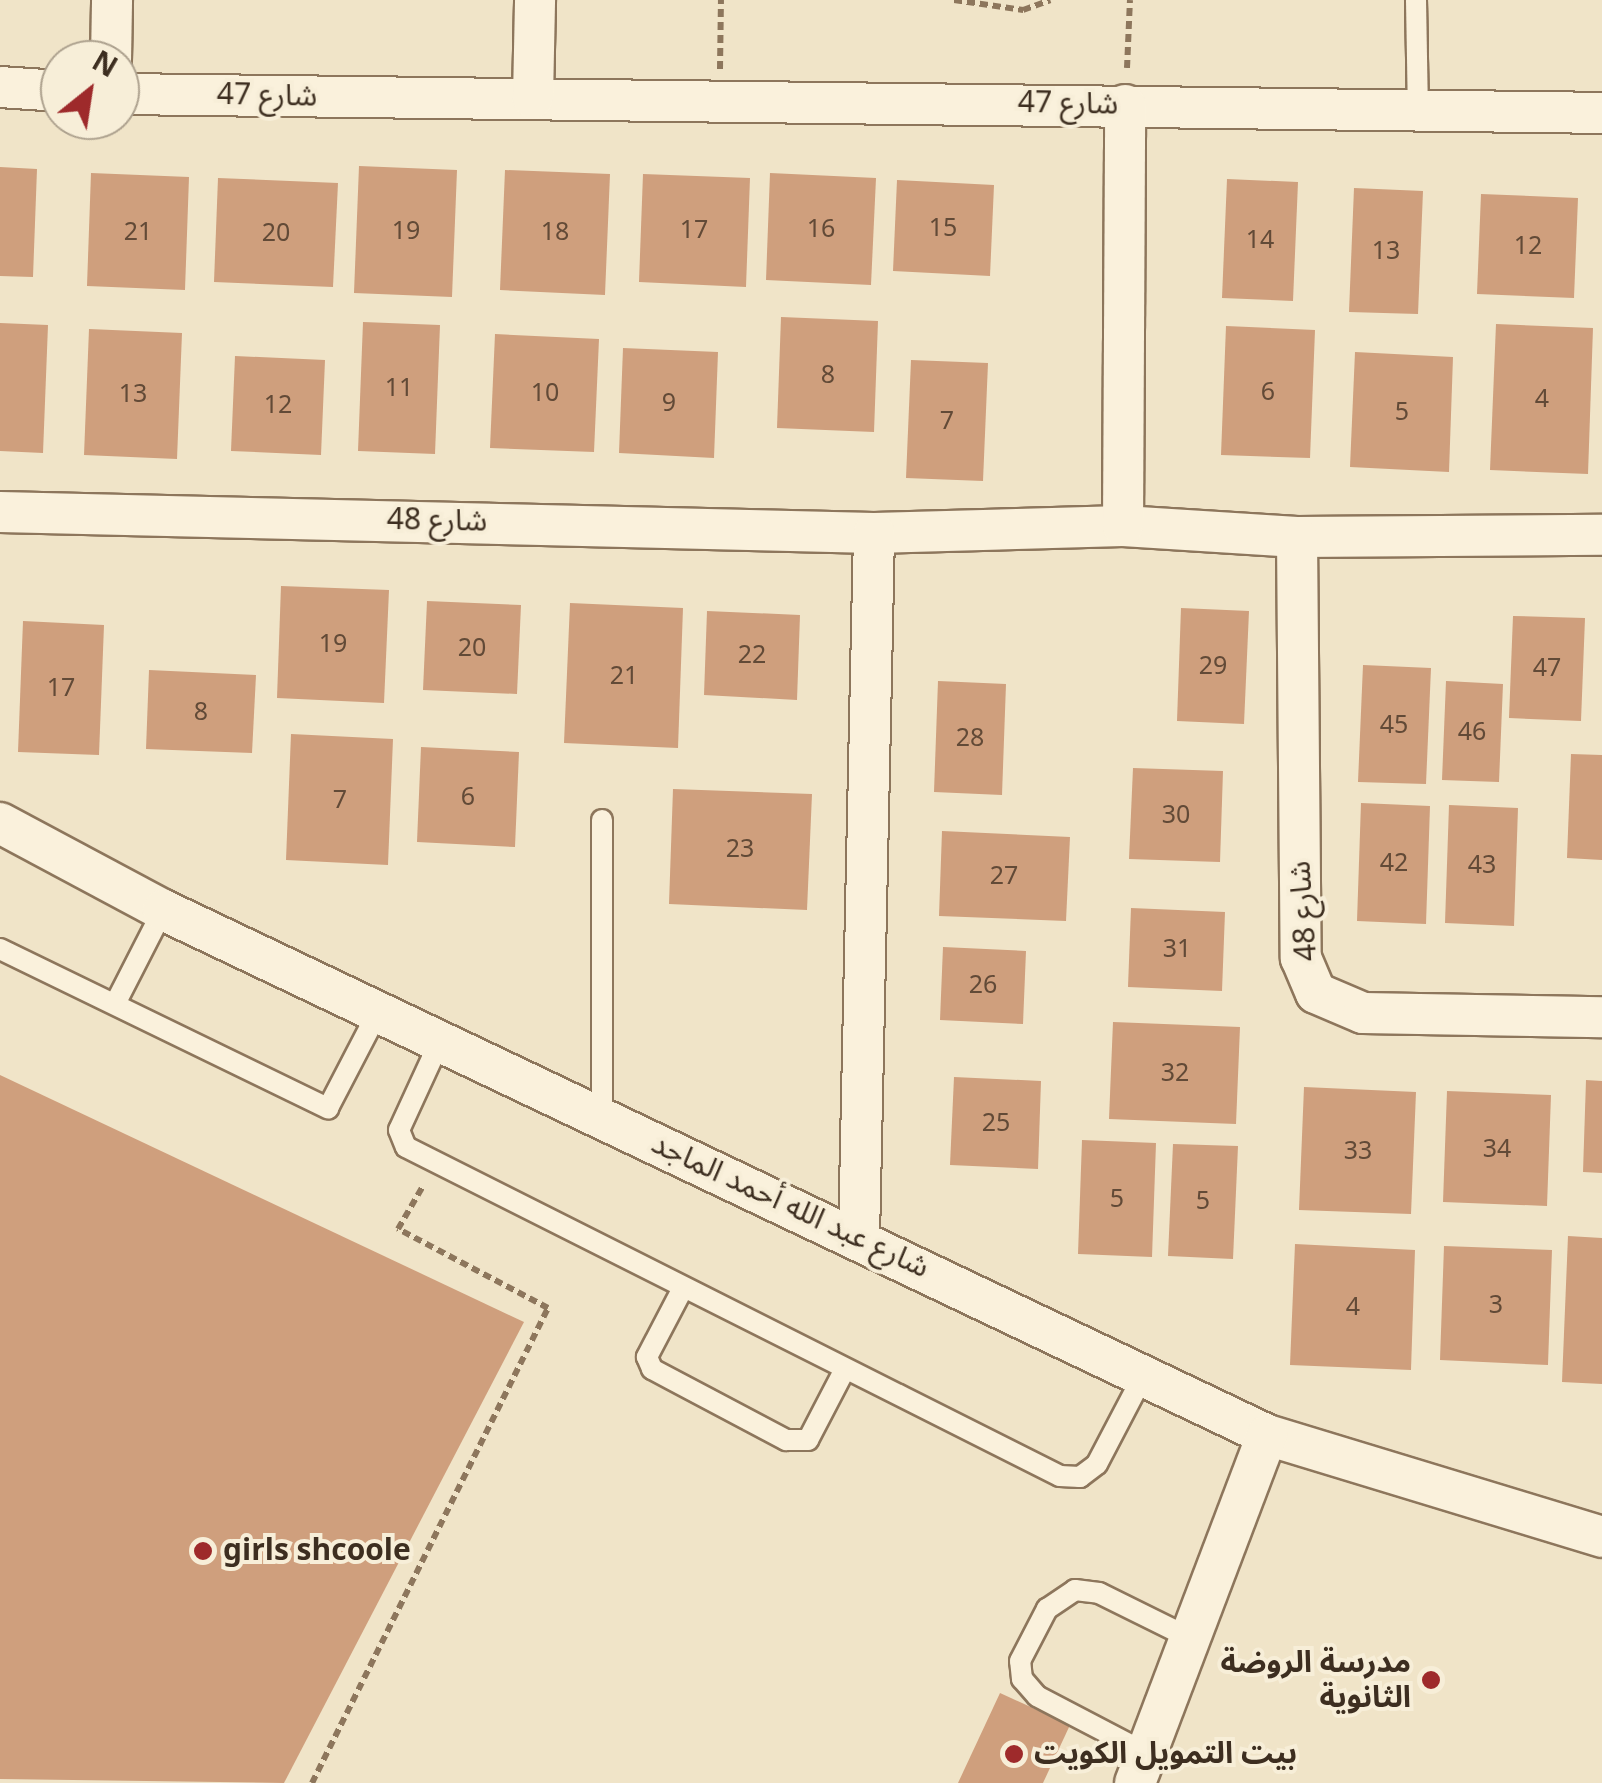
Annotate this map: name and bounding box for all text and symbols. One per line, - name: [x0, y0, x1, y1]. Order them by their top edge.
- text: N: [80, 34, 129, 97]
- north arrow: [40, 40, 140, 140]
- street label: شارع 47: [216, 77, 318, 115]
- street label: شارع 47: [1017, 85, 1119, 123]
- house number: 15: [929, 213, 957, 243]
- house number: 16: [807, 214, 835, 244]
- house number: 17: [680, 215, 708, 245]
- house number: 19: [392, 216, 420, 246]
- house number: 21: [124, 217, 152, 247]
- house number: 18: [541, 217, 569, 247]
- house number: 20: [262, 218, 290, 248]
- house number: 14: [1246, 225, 1274, 255]
- house number: 12: [1514, 231, 1542, 261]
- house number: 13: [1372, 236, 1400, 266]
- house number: 8: [821, 360, 835, 390]
- house number: 11: [385, 373, 413, 403]
- house number: 6: [1261, 377, 1275, 407]
- house number: 10: [531, 378, 559, 408]
- house number: 13: [119, 379, 147, 409]
- house number: 4: [1535, 384, 1549, 414]
- house number: 9: [662, 388, 676, 418]
- house number: 12: [264, 390, 292, 420]
- house number: 5: [1395, 397, 1409, 427]
- house number: 7: [940, 406, 954, 436]
- street label: شارع 48: [386, 502, 488, 540]
- house number: 19: [319, 629, 347, 659]
- house number: 20: [458, 633, 486, 663]
- house number: 22: [738, 640, 766, 670]
- house number: 29: [1199, 651, 1227, 681]
- house number: 47: [1533, 653, 1561, 683]
- house number: 21: [610, 661, 638, 691]
- house number: 17: [47, 673, 75, 703]
- house number: 8: [194, 697, 208, 727]
- house number: 45: [1380, 710, 1408, 740]
- house number: 46: [1458, 717, 1486, 747]
- house number: 28: [956, 723, 984, 753]
- house number: 6: [461, 782, 475, 812]
- house number: 7: [333, 785, 347, 815]
- house number: 30: [1162, 800, 1190, 830]
- house number: 23: [726, 834, 754, 864]
- house number: 42: [1380, 848, 1408, 878]
- house number: 43: [1468, 850, 1496, 880]
- street label: شارع 48: [1283, 860, 1325, 962]
- house number: 27: [990, 861, 1018, 891]
- house number: 31: [1163, 934, 1191, 964]
- house number: 26: [969, 970, 997, 1000]
- house number: 32: [1161, 1058, 1189, 1088]
- house number: 25: [982, 1108, 1010, 1138]
- street label: شارع عبد الله أحمد الماجد: [645, 1126, 935, 1286]
- house number: 34: [1483, 1134, 1511, 1164]
- house number: 33: [1344, 1136, 1372, 1166]
- house number: 5: [1110, 1184, 1124, 1214]
- house number: 5: [1196, 1186, 1210, 1216]
- house number: 3: [1489, 1290, 1503, 1320]
- house number: 4: [1346, 1292, 1360, 1322]
- place label: girls shcoole: [223, 1533, 411, 1569]
- marker: girls shcoole: [192, 1540, 214, 1562]
- place label: مدرسة الروضة الثانوية: [1221, 1645, 1411, 1716]
- marker: مدرسة الروضة الثانوية: [1420, 1669, 1442, 1691]
- place label: بيت التمويل الكويت: [1034, 1736, 1297, 1772]
- marker: بيت التمويل الكويت: [1003, 1743, 1025, 1765]

